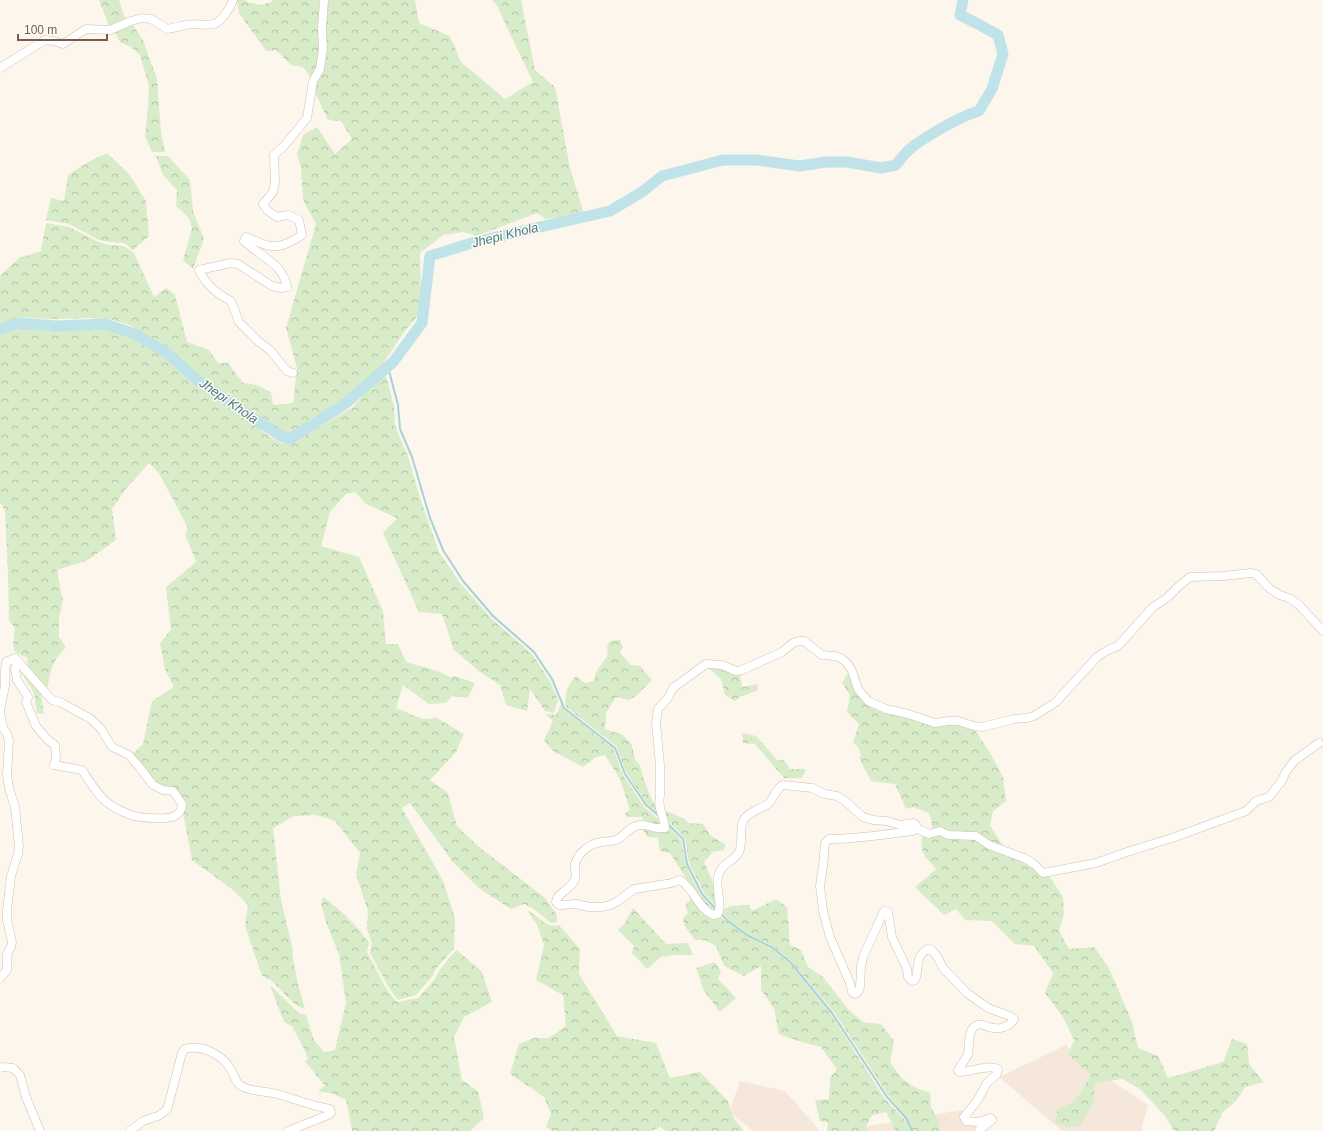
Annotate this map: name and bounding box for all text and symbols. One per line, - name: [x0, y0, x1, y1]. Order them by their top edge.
- scale bar: [18, 16, 107, 42]
- text: 100 m: [24, 23, 57, 37]
- water label: Jhepi Khola: [469, 220, 540, 251]
- water label: Jhepi Khola: [196, 375, 261, 427]

